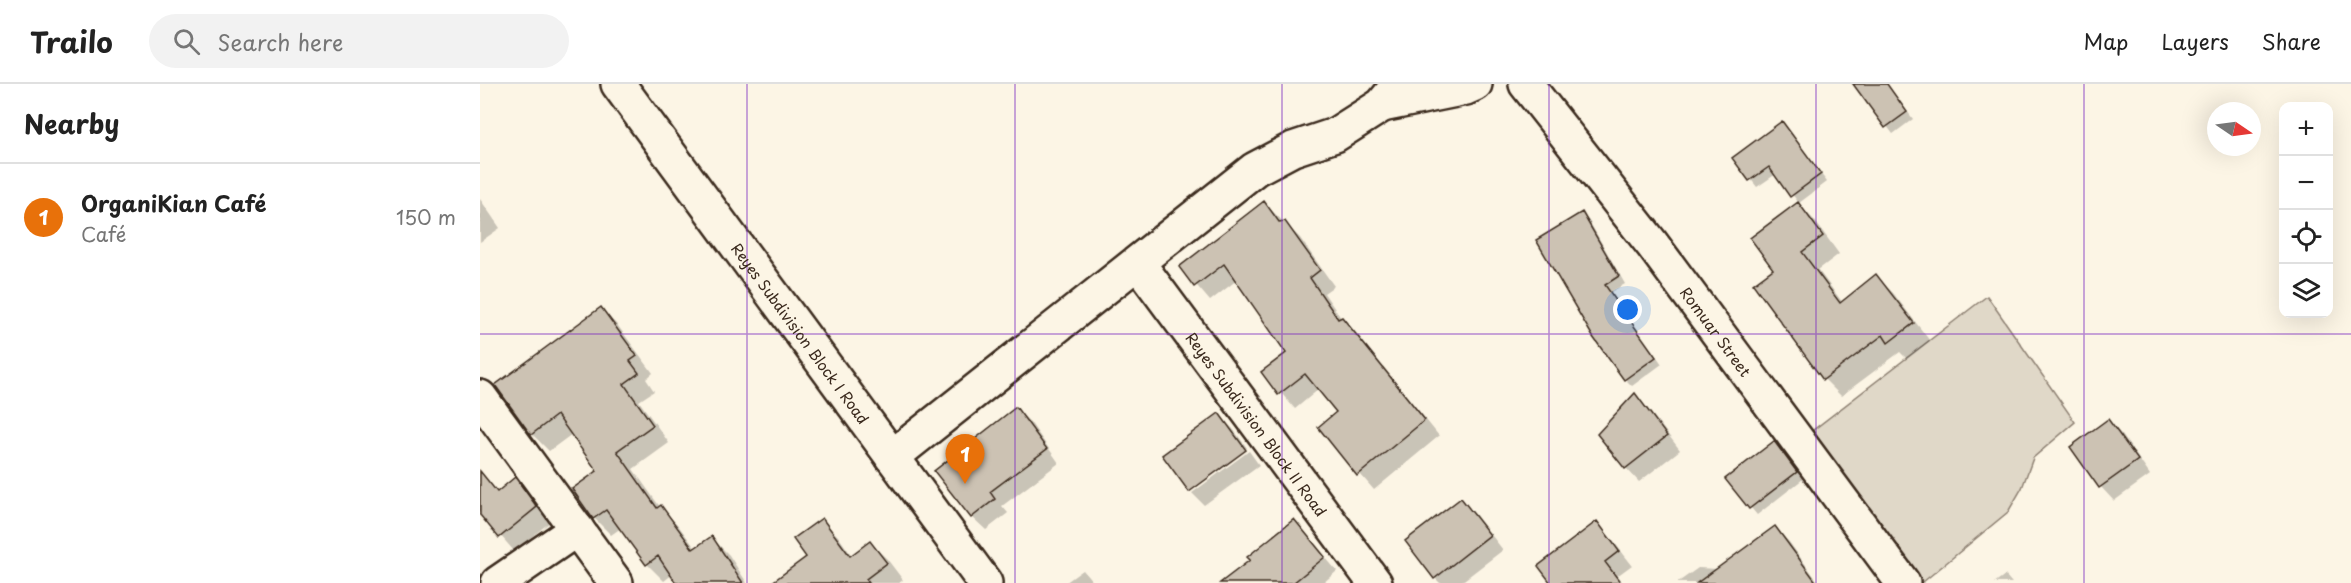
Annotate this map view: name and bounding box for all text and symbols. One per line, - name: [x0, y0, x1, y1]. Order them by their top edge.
- search box: [149, 14, 569, 68]
- text: Trailo: [30, 20, 113, 63]
- icon: search: [170, 25, 203, 58]
- text: Search here: [218, 25, 343, 58]
- text: Map: [2084, 25, 2128, 57]
- text: Layers: [2161, 25, 2229, 57]
- text: Share: [2262, 25, 2321, 57]
- north arrow: [2207, 102, 2261, 156]
- map controls: [2279, 102, 2333, 318]
- button: +: [2279, 102, 2333, 156]
- text: Nearby: [24, 104, 119, 143]
- button: −: [2279, 156, 2333, 210]
- text: OrganiKian Café: [81, 186, 267, 219]
- text: 1: [39, 202, 48, 232]
- text: 150 m: [396, 202, 456, 232]
- button: locate: [2279, 210, 2333, 264]
- text: Café: [81, 219, 126, 249]
- street label: Reyes Subdivision Block I Road: [727, 238, 875, 428]
- button: layers: [2279, 264, 2333, 318]
- street label: Romuar Street: [1675, 281, 1758, 381]
- your location: [1613, 295, 1642, 324]
- street label: Reyes Subdivision Block II Road: [1181, 327, 1333, 521]
- pin: 1: [946, 434, 984, 484]

